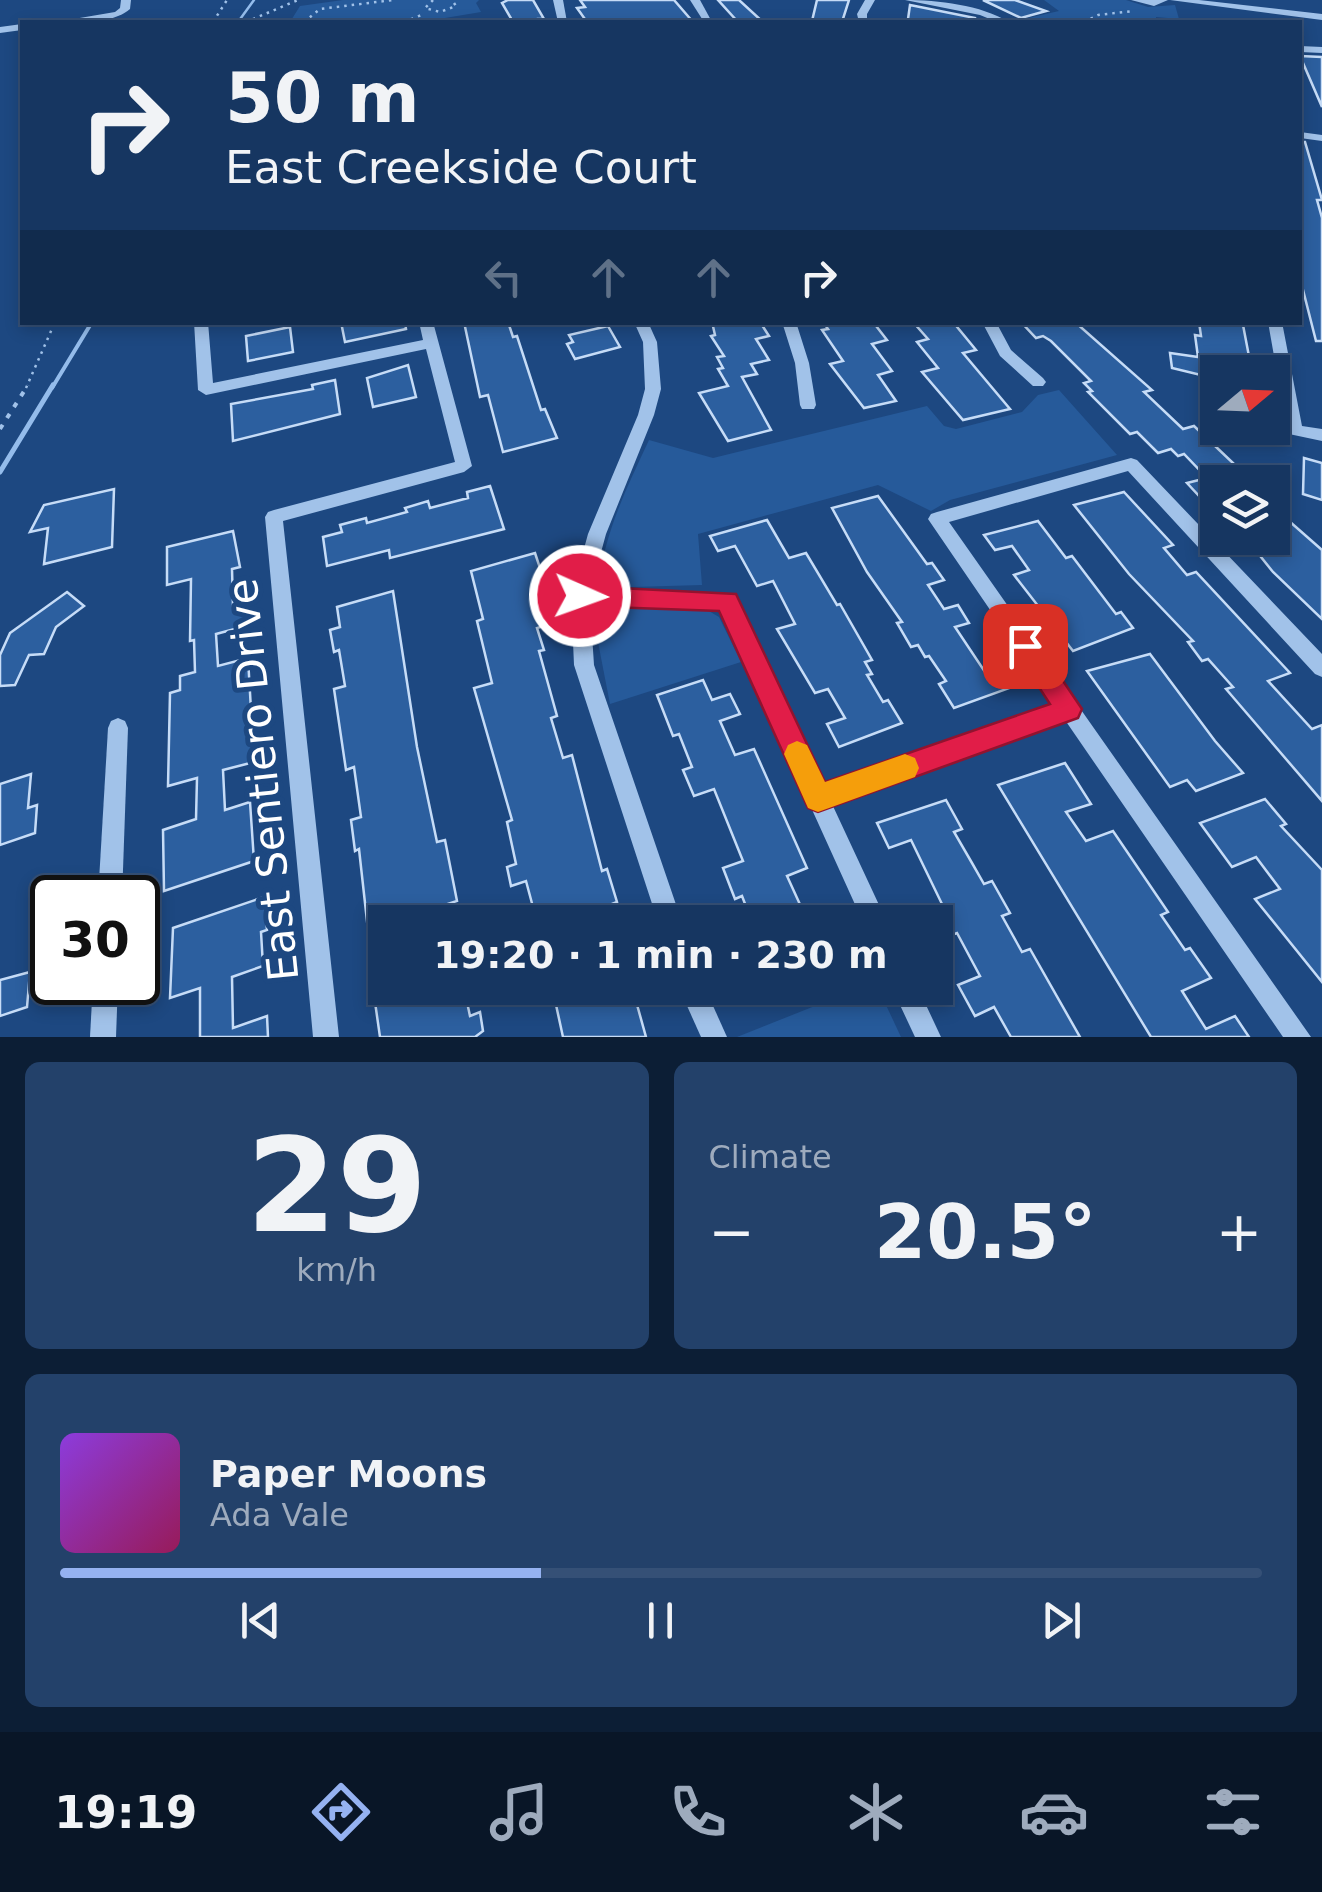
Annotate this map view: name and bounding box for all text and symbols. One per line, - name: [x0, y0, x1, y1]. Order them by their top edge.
- text: 50 m: [225, 57, 420, 139]
- icon: right: [60, 60, 190, 190]
- text: East Creekside Court: [225, 141, 697, 194]
- icon: left: [476, 250, 531, 305]
- icon: ahead: [581, 250, 636, 305]
- icon: ahead: [686, 250, 741, 305]
- icon: right: [791, 250, 846, 305]
- north arrow: [1200, 355, 1290, 445]
- map controls: [1200, 355, 1290, 555]
- button: layers: [1200, 465, 1290, 555]
- position arrow: [528, 544, 632, 648]
- street label: East Sentiero Drive: [217, 576, 309, 984]
- pin: [983, 604, 1068, 689]
- icon: arrive: [998, 619, 1053, 674]
- speed limit sign: 30: [30, 875, 160, 1005]
- text: 19:20 · 1 min · 230 m: [433, 933, 888, 977]
- text: 29: [246, 1110, 427, 1262]
- text: Climate: [709, 1138, 832, 1176]
- text: 20.5°: [874, 1188, 1097, 1276]
- text: −: [709, 1200, 755, 1264]
- text: +: [1216, 1200, 1262, 1264]
- text: km/h: [296, 1251, 377, 1289]
- text: Paper Moons: [210, 1452, 487, 1496]
- text: Ada Vale: [210, 1496, 349, 1534]
- icon: previous: [233, 1593, 288, 1648]
- icon: pause: [633, 1593, 688, 1648]
- icon: next: [1034, 1593, 1089, 1648]
- icon: directions: [306, 1777, 376, 1847]
- icon: music: [484, 1777, 554, 1847]
- icon: phone: [663, 1777, 733, 1847]
- icon: climate: [841, 1777, 911, 1847]
- icon: car: [1019, 1777, 1089, 1847]
- icon: filters: [1198, 1777, 1268, 1847]
- text: 19:19: [54, 1786, 197, 1839]

